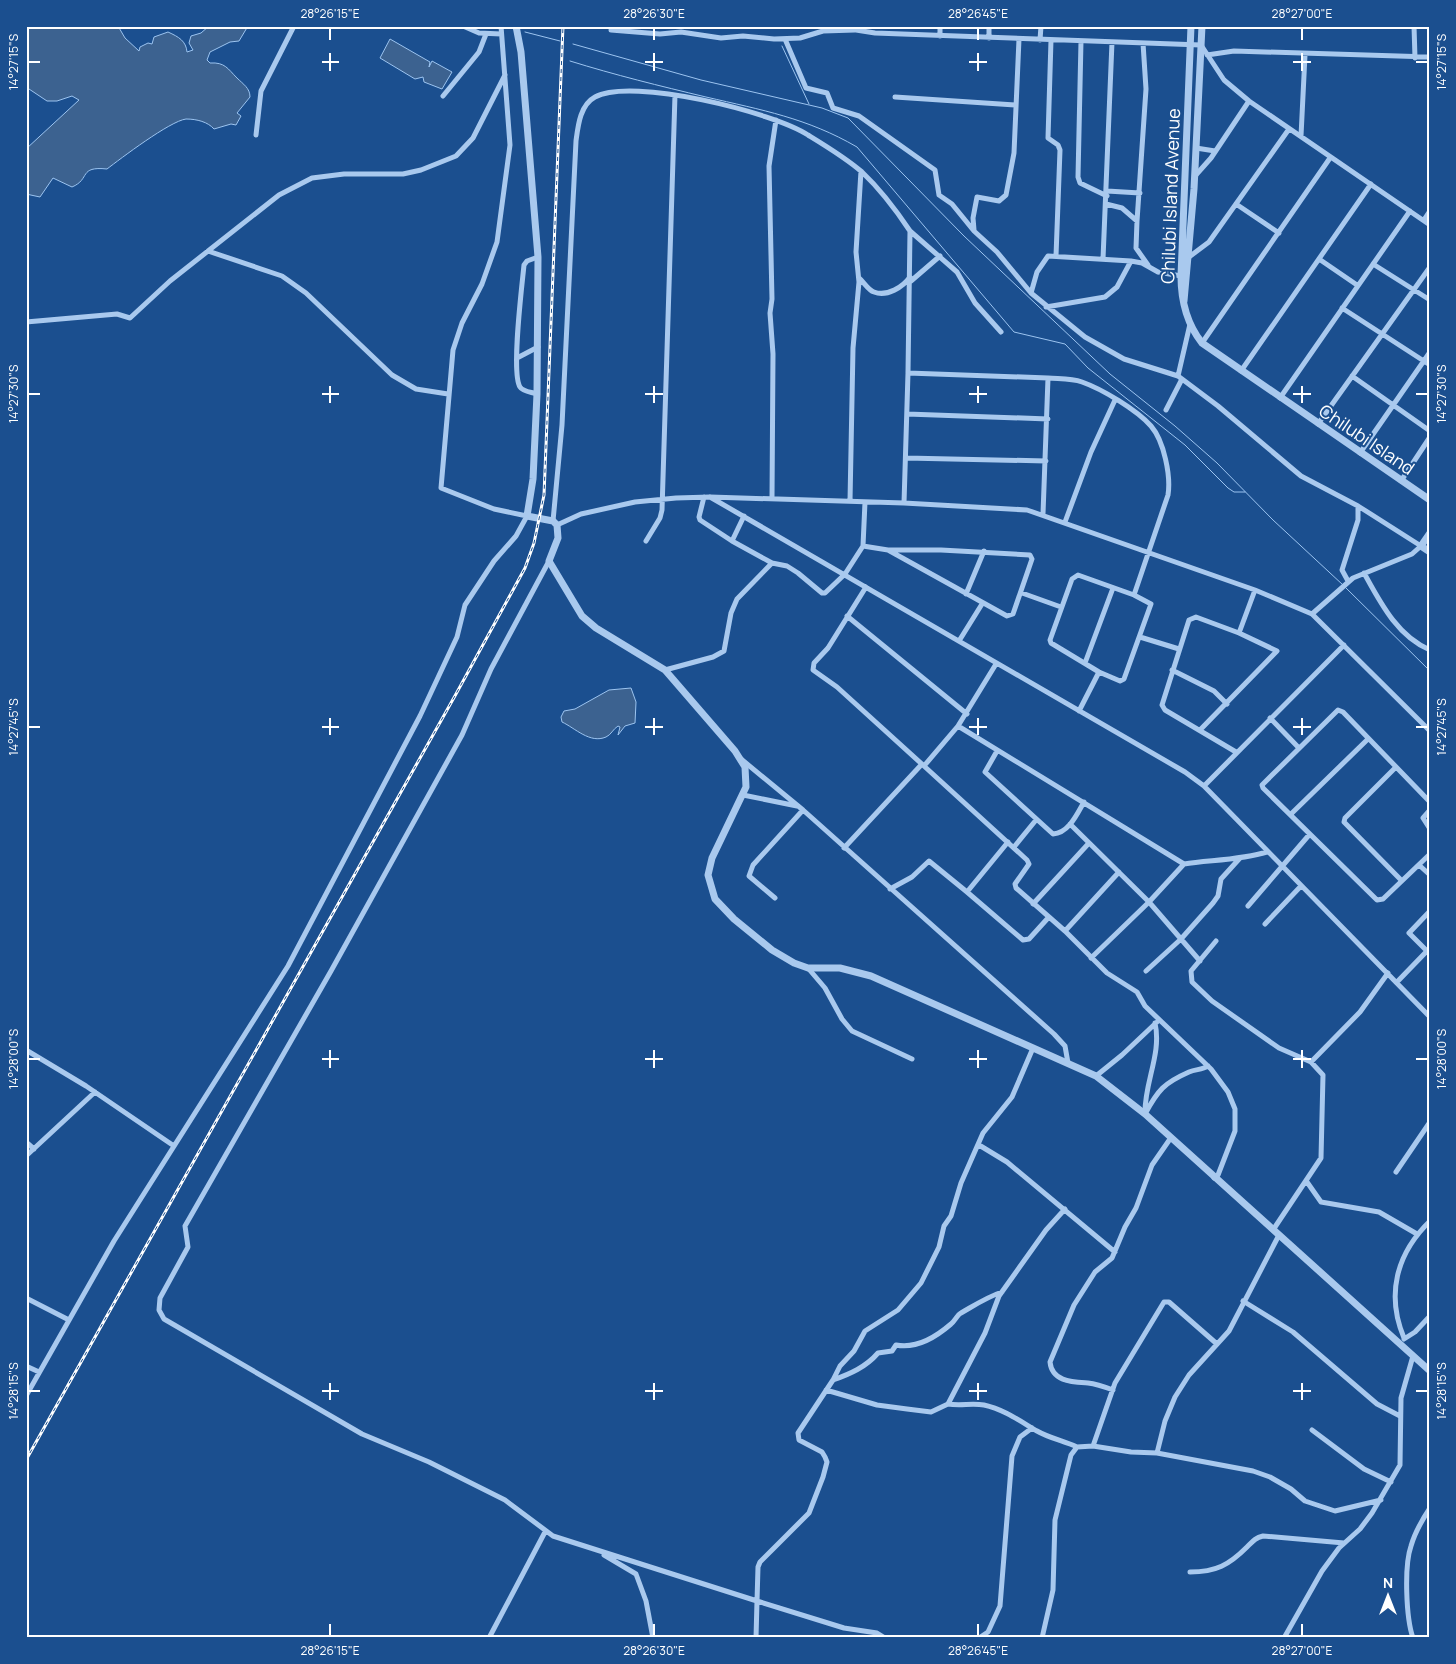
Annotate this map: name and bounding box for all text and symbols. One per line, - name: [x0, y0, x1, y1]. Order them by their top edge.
- text: 28°26'15"E: [300, 5, 360, 22]
- text: 28°26'30"E: [623, 5, 685, 22]
- text: 28°26'45"E: [948, 5, 1008, 22]
- text: 28°27'00"E: [1272, 5, 1333, 22]
- text: 14°27'15"S: [5, 34, 22, 90]
- text: 14°27'15"S: [1433, 34, 1450, 90]
- street label: Chilubi Island Avenue: [1155, 108, 1185, 284]
- text: 14°27'30"S: [5, 365, 22, 423]
- text: 14°27'30"S: [1433, 365, 1450, 423]
- street label: Chilubi Island: [1315, 398, 1419, 480]
- text: 14°27'45"S: [5, 698, 22, 756]
- text: 14°27'45"S: [1433, 698, 1450, 756]
- text: 14°28'00"S: [5, 1029, 22, 1089]
- text: 14°28'00"S: [1433, 1029, 1450, 1089]
- text: 14°28'15"S: [5, 1362, 22, 1420]
- text: 14°28'15"S: [1433, 1362, 1450, 1420]
- north arrow: [1364, 1572, 1414, 1622]
- text: N: [1383, 1573, 1393, 1592]
- text: 28°26'15"E: [300, 1642, 360, 1659]
- text: 28°26'30"E: [623, 1642, 685, 1659]
- text: 28°26'45"E: [948, 1642, 1008, 1659]
- text: 28°27'00"E: [1272, 1642, 1333, 1659]

